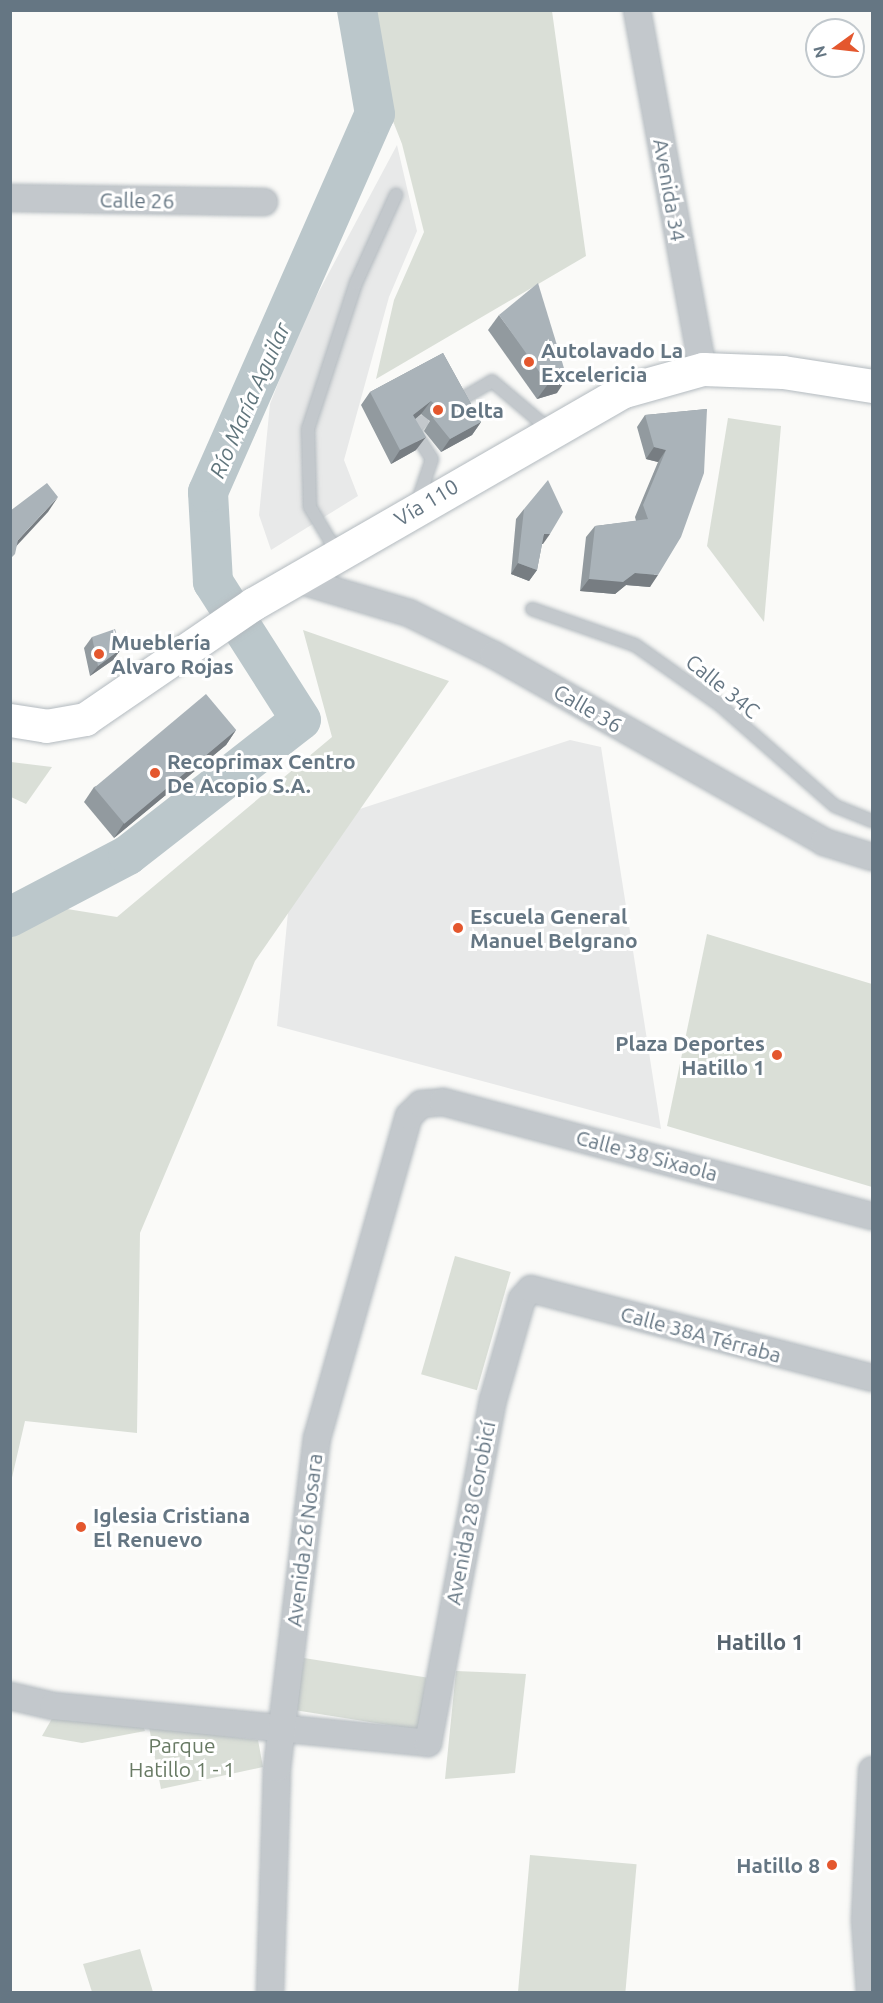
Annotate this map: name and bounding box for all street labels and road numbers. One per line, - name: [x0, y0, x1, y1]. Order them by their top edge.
- street label: Avenida 34: [649, 137, 691, 243]
- street label: Calle 26: [99, 187, 175, 213]
- street label: Vía 110: [389, 473, 463, 531]
- street label: Calle 34C: [681, 649, 765, 723]
- street label: Calle 36: [549, 678, 627, 738]
- street label: Calle 38 Sixaola: [573, 1124, 721, 1186]
- street label: Calle 38A Térraba: [618, 1300, 784, 1368]
- street label: Avenida 28 Corobicí: [440, 1419, 500, 1607]
- street label: Avenida 26 Nosara: [281, 1452, 327, 1628]

